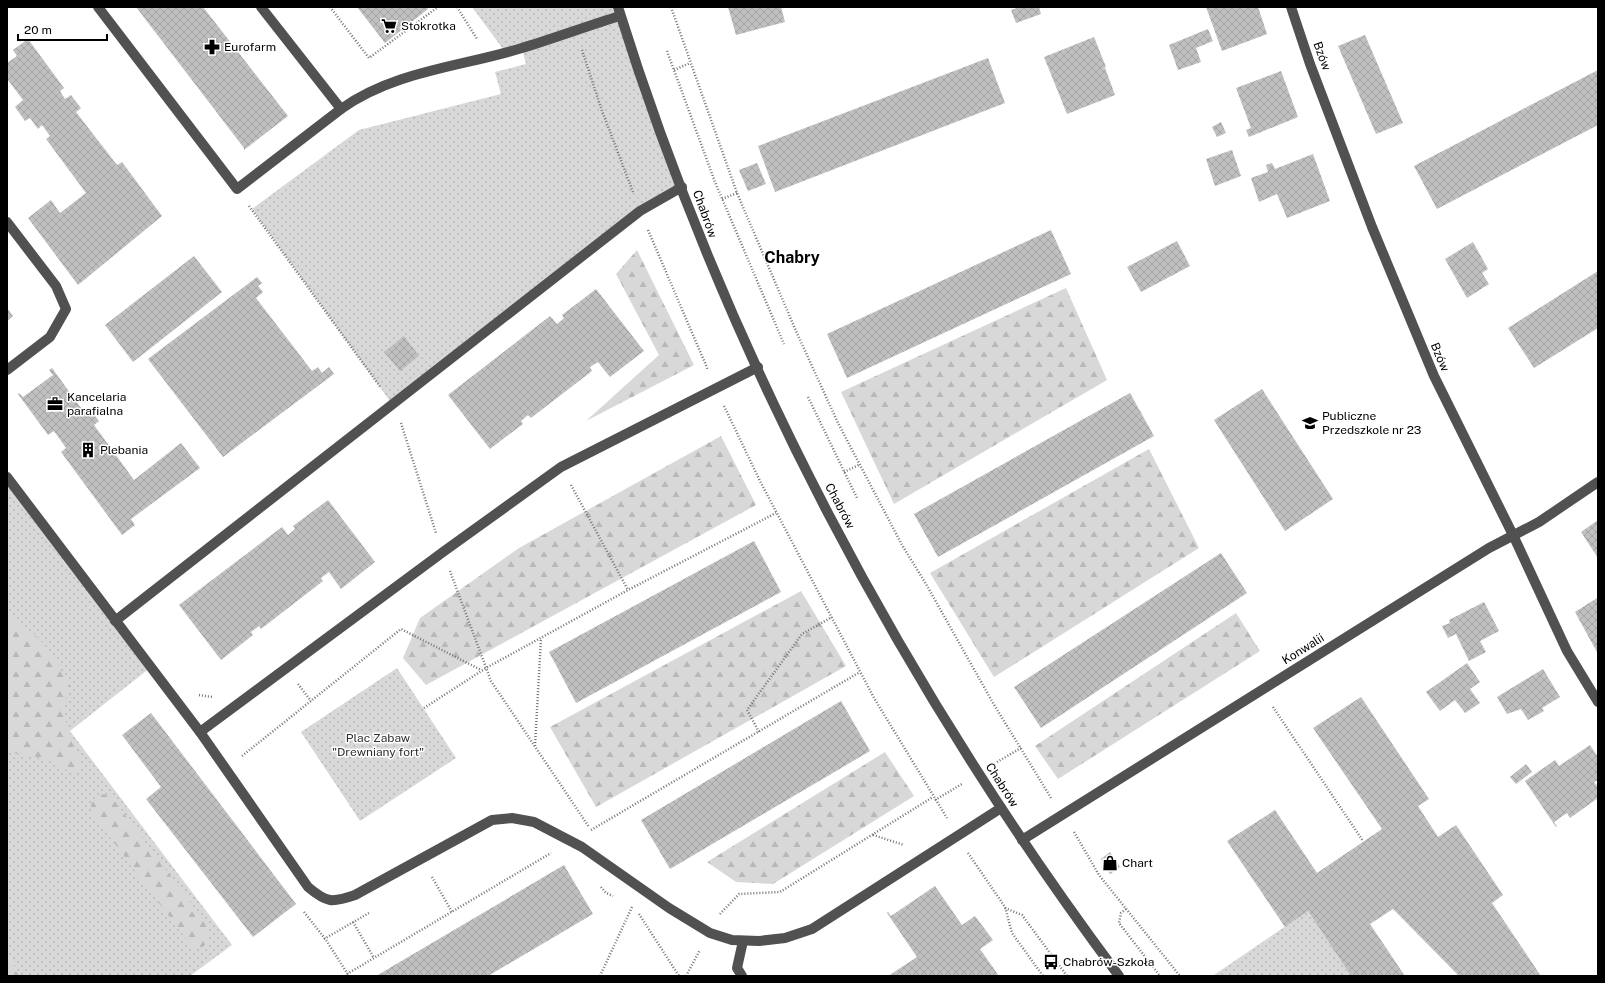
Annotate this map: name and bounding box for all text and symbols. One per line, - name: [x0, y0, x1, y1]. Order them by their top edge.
- scale bar: [18, 16, 107, 42]
- supermarket icon: Stokrotka: [380, 17, 398, 35]
- place label: Stokrotka: [401, 19, 456, 33]
- text: 20 m: [24, 23, 52, 37]
- pharmacy icon: Eurofarm: [203, 38, 221, 56]
- place label: Eurofarm: [224, 40, 276, 54]
- street label: Bzów: [1310, 40, 1334, 73]
- street label: Chabrów: [690, 188, 720, 240]
- district label: Chabry: [764, 248, 820, 267]
- street label: Bzów: [1428, 341, 1453, 374]
- place label: Kancelaria parafialna: [67, 390, 126, 418]
- office icon: Kancelaria parafialna: [46, 395, 64, 413]
- place label: Publiczne Przedszkole nr 23: [1322, 409, 1421, 437]
- school or university icon: Publiczne Przedszkole nr 23: [1301, 414, 1319, 432]
- building icon: Plebania: [79, 441, 97, 459]
- place label: Plebania: [100, 443, 148, 457]
- street label: Chabrów: [822, 481, 858, 532]
- street label: Konwalii: [1279, 631, 1327, 667]
- park label: Plac Zabaw "Drewniany fort": [332, 731, 424, 759]
- street label: Chabrów: [983, 760, 1022, 810]
- shop icon: Chart: [1101, 854, 1119, 872]
- place label: Chart: [1122, 856, 1153, 870]
- bus stop icon: Chabrów-Szkoła: [1042, 953, 1060, 971]
- place label: Chabrów-Szkoła: [1063, 955, 1154, 969]

